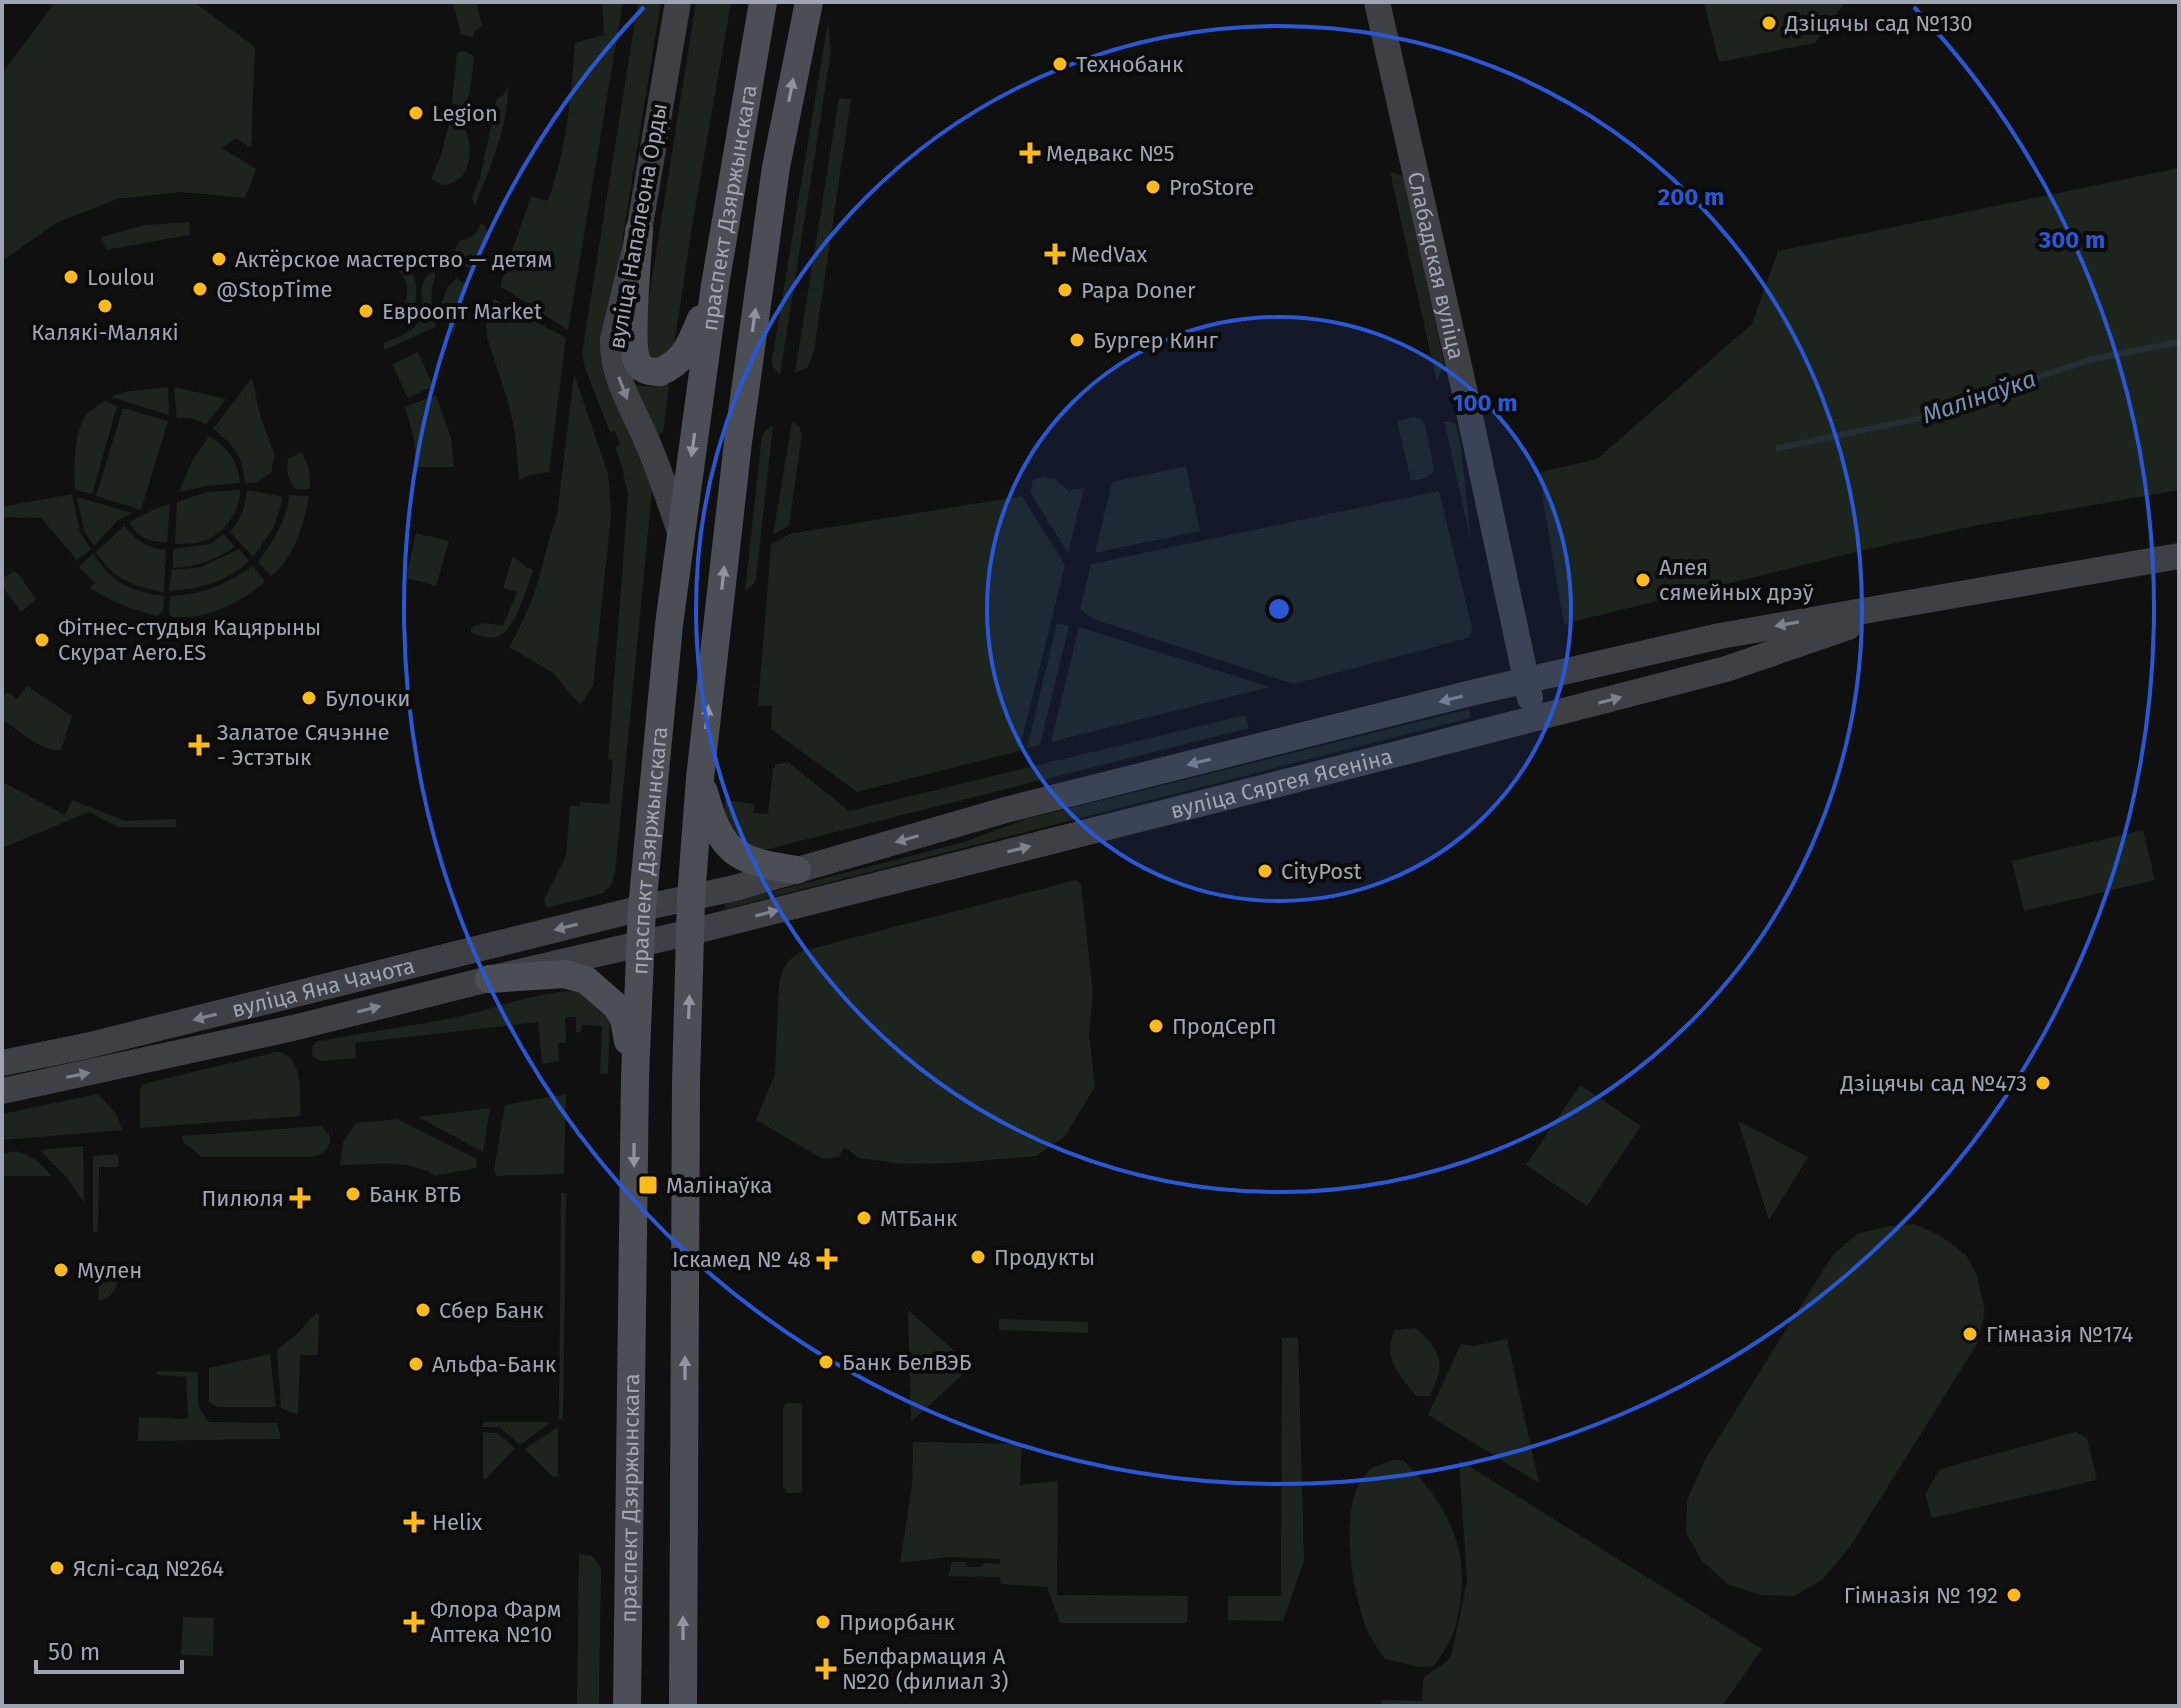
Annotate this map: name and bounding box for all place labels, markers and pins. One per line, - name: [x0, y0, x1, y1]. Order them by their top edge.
- place label: Дзіцячы сад №130: [1784, 10, 1973, 37]
- marker: Дзіцячы сад №130: [1760, 14, 1778, 32]
- place label: Технобанк: [1076, 51, 1184, 78]
- marker: Технобанк: [1051, 55, 1069, 73]
- place label: Legion: [432, 100, 498, 127]
- marker: Legion: [407, 104, 425, 122]
- place label: Медвакс №5: [1046, 140, 1175, 167]
- marker: Медвакс №5: [1021, 144, 1039, 162]
- place label: ProStore: [1169, 174, 1254, 201]
- marker: ProStore: [1144, 178, 1162, 196]
- place label: MedVax: [1071, 241, 1148, 268]
- marker: MedVax: [1046, 245, 1064, 263]
- place label: Актёрское мастерство — детям: [235, 246, 552, 273]
- marker: Актёрское мастерство — детям: [210, 250, 228, 268]
- place label: Loulou: [87, 264, 155, 291]
- marker: Loulou: [62, 268, 80, 286]
- place label: @StopTime: [216, 276, 332, 303]
- place label: Papa Doner: [1081, 277, 1196, 304]
- marker: @StopTime: [191, 280, 209, 298]
- marker: Papa Doner: [1056, 281, 1074, 299]
- marker: Калякі-Малякі: [96, 297, 114, 315]
- place label: Евроопт Market: [382, 298, 542, 325]
- marker: Евроопт Market: [357, 302, 375, 320]
- place label: Калякі-Малякі: [31, 319, 179, 346]
- place label: Бургер Кинг: [1093, 327, 1219, 354]
- marker: Бургер Кинг: [1068, 331, 1086, 349]
- place label: Алея сямейных дрэў: [1659, 554, 1814, 606]
- marker: Алея сямейных дрэў: [1634, 571, 1652, 589]
- centre of rings: [1265, 595, 1293, 623]
- place label: Фітнес-студыя Кацярыны Скурат Aero.ES: [58, 614, 321, 666]
- marker: Фітнес-студыя Кацярыны Скурат Aero.ES: [33, 631, 51, 649]
- place label: Булочки: [325, 685, 411, 712]
- marker: Булочки: [300, 689, 318, 707]
- place label: Залатое Сячэнне - Эстэтык: [217, 719, 390, 771]
- marker: Залатое Сячэнне - Эстэтык: [188, 734, 210, 756]
- place label: CityPost: [1281, 858, 1361, 885]
- marker: CityPost: [1256, 862, 1274, 880]
- place label: ПродСерП: [1172, 1013, 1277, 1040]
- marker: ПродСерП: [1147, 1017, 1165, 1035]
- place label: Дзіцячы сад №473: [1839, 1070, 2027, 1097]
- marker: Дзіцячы сад №473: [2034, 1074, 2052, 1092]
- place label: Малінаўка: [666, 1172, 773, 1199]
- marker: Малінаўка: [637, 1174, 659, 1196]
- place label: Банк ВТБ: [369, 1181, 461, 1208]
- place label: Пилюля: [201, 1185, 284, 1212]
- marker: Банк ВТБ: [344, 1185, 362, 1203]
- marker: Пилюля: [291, 1189, 309, 1207]
- place label: МТБанк: [880, 1205, 958, 1232]
- marker: МТБанк: [855, 1209, 873, 1227]
- place label: Продукты: [994, 1244, 1095, 1271]
- place label: Іскамед № 48: [672, 1246, 811, 1273]
- marker: Продукты: [969, 1248, 987, 1266]
- marker: Іскамед № 48: [818, 1250, 836, 1268]
- place label: Мулен: [77, 1257, 142, 1284]
- marker: Мулен: [52, 1261, 70, 1279]
- place label: Сбер Банк: [439, 1297, 544, 1324]
- marker: Сбер Банк: [414, 1301, 432, 1319]
- place label: Гімназія №174: [1986, 1321, 2133, 1348]
- marker: Гімназія №174: [1961, 1325, 1979, 1343]
- place label: Банк БелВЭБ: [842, 1349, 972, 1376]
- place label: Альфа-Банк: [432, 1351, 557, 1378]
- marker: Банк БелВЭБ: [817, 1353, 835, 1371]
- marker: Альфа-Банк: [407, 1355, 425, 1373]
- place label: Helix: [432, 1509, 483, 1536]
- marker: Helix: [403, 1511, 425, 1533]
- place label: Яслі-сад №264: [73, 1555, 224, 1582]
- marker: Яслі-сад №264: [48, 1559, 66, 1577]
- place label: Гімназія № 192: [1844, 1582, 1998, 1609]
- marker: Гімназія № 192: [2005, 1586, 2023, 1604]
- place label: Флора Фарм Аптека №10: [430, 1596, 562, 1648]
- place label: Приорбанк: [839, 1609, 956, 1636]
- marker: Флора Фарм Аптека №10: [405, 1613, 423, 1631]
- marker: Приорбанк: [814, 1613, 832, 1631]
- place label: Белфармация А №20 (филиал 3): [842, 1643, 1008, 1695]
- marker: Белфармация А №20 (филиал 3): [817, 1660, 835, 1678]

